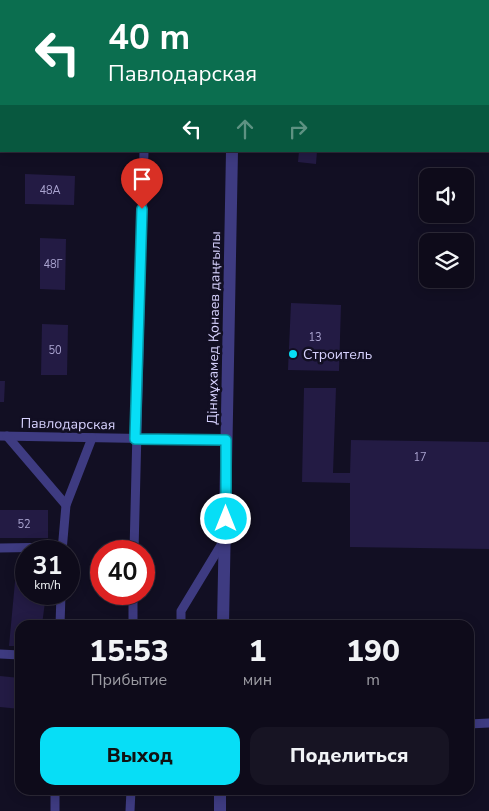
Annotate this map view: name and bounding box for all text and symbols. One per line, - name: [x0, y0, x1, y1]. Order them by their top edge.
- text: 40 m: [108, 14, 190, 61]
- icon: left: [25, 20, 90, 85]
- text: Павлодарская: [108, 59, 257, 89]
- icon: left: [178, 115, 206, 143]
- icon: ahead: [231, 115, 259, 143]
- icon: right: [284, 115, 312, 143]
- pin: [121, 158, 163, 209]
- icon: arrive: [128, 165, 156, 193]
- map controls: [419, 168, 474, 288]
- button: sound: [419, 168, 474, 223]
- house number: 48А: [39, 183, 61, 198]
- street label: Дінмұхамед Қонаев даңғылы: [203, 231, 225, 425]
- button: layers: [419, 233, 474, 288]
- house number: 48Г: [43, 257, 63, 272]
- house number: 13: [308, 330, 322, 345]
- house number: 50: [48, 343, 62, 358]
- place label: Строитель: [303, 345, 372, 364]
- marker: Строитель: [287, 348, 299, 360]
- street label: Павлодарская: [20, 414, 116, 434]
- house number: 17: [413, 450, 427, 465]
- position arrow: [199, 492, 251, 544]
- house number: 52: [17, 517, 31, 532]
- speed limit sign: 40: [90, 540, 155, 605]
- text: 31: [32, 549, 63, 583]
- text: km/h: [34, 577, 61, 593]
- text: 15:53: [89, 631, 169, 672]
- text: 1: [248, 631, 266, 672]
- text: 190: [346, 631, 400, 672]
- text: Прибытие: [90, 669, 167, 691]
- text: мин: [243, 669, 272, 691]
- text: m: [366, 669, 380, 691]
- button: Выход: [40, 727, 240, 785]
- button: Поделиться: [250, 727, 449, 785]

